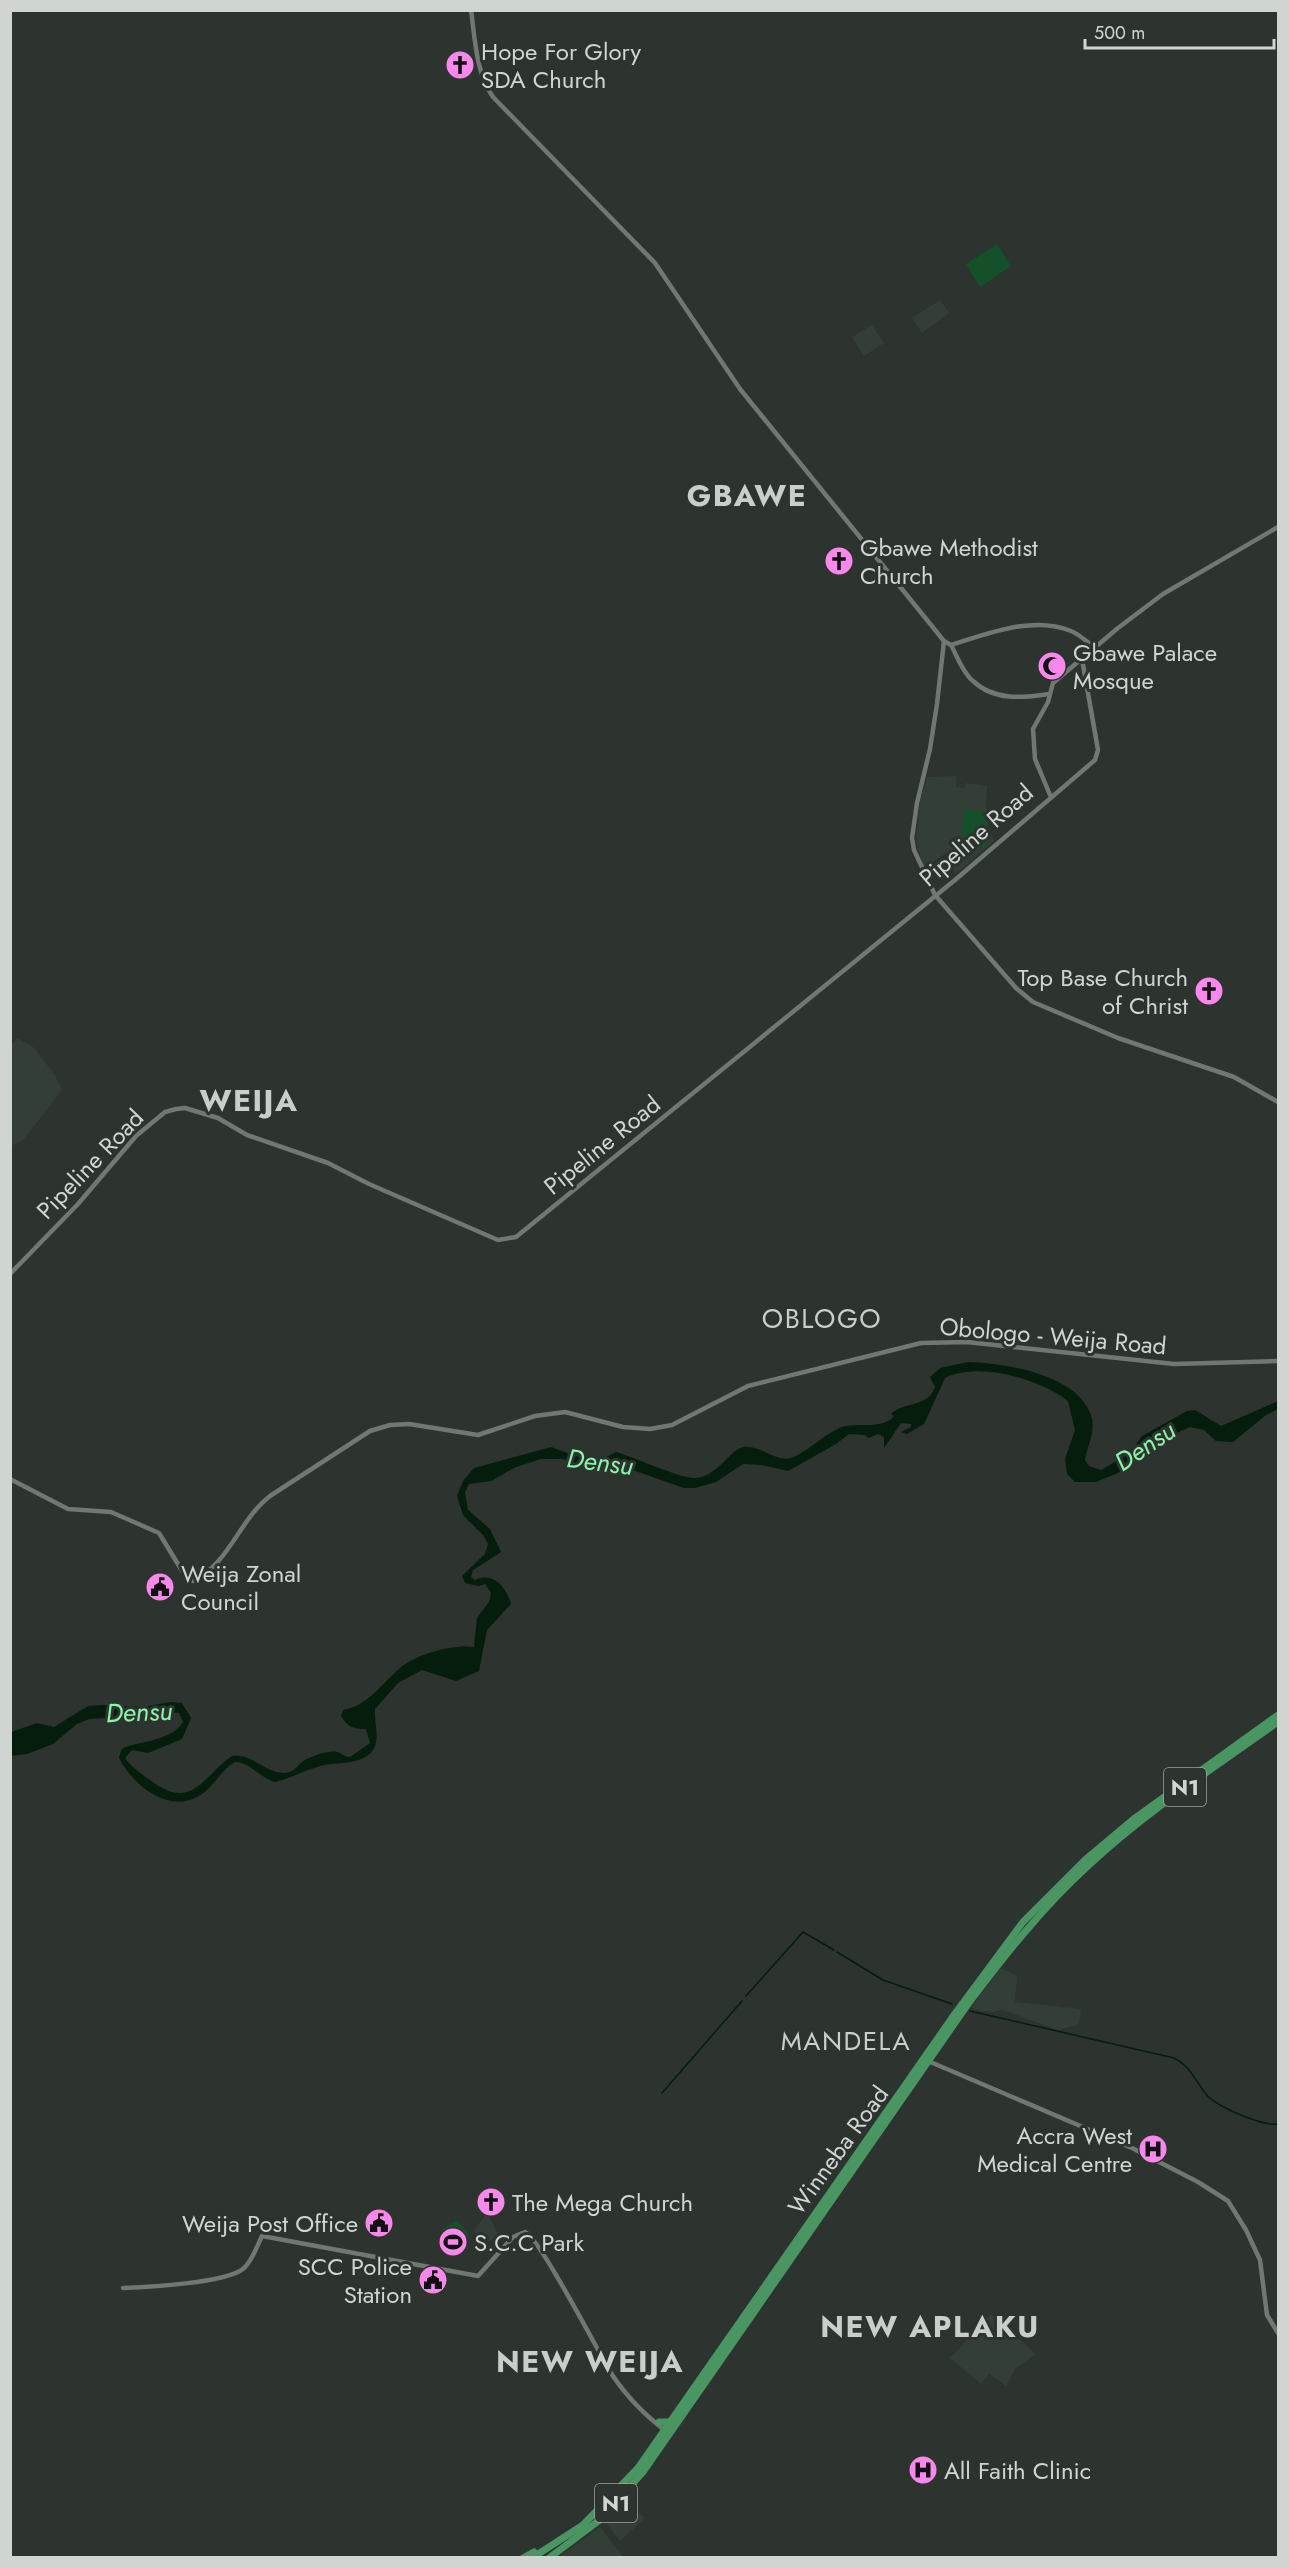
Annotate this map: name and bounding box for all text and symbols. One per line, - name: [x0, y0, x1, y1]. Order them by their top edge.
- scale bar: [1085, 12, 1274, 50]
- text: 500 m: [1094, 20, 1145, 46]
- place label: Hope For Glory SDA Church: [481, 34, 641, 97]
- church icon: Hope For Glory SDA Church: [444, 49, 476, 81]
- district label: GBAWE: [687, 474, 807, 517]
- place label: Gbawe Methodist Church: [860, 530, 1038, 593]
- church icon: Gbawe Methodist Church: [823, 545, 855, 577]
- place label: Gbawe Palace Mosque: [1073, 635, 1217, 698]
- mosque icon: Gbawe Palace Mosque: [1036, 650, 1068, 682]
- street label: Pipeline Road: [911, 775, 1041, 895]
- place label: Top Base Church of Christ: [1018, 960, 1188, 1023]
- church icon: Top Base Church of Christ: [1193, 975, 1225, 1007]
- district label: WEIJA: [199, 1079, 299, 1122]
- street label: Pipeline Road: [536, 1087, 668, 1203]
- street label: Pipeline Road: [28, 1101, 152, 1227]
- district label: OBLOGO: [762, 1299, 882, 1338]
- street label: Obologo - Weija Road: [938, 1309, 1168, 1363]
- water label: Densu: [1107, 1412, 1183, 1480]
- water label: Densu: [565, 1439, 635, 1485]
- place label: Weija Zonal Council: [181, 1556, 301, 1619]
- public building icon: Weija Zonal Council: [144, 1571, 176, 1603]
- water label: Densu: [105, 1692, 173, 1732]
- road number: N1: [1164, 1768, 1206, 1806]
- district label: MANDELA: [781, 2022, 911, 2060]
- street label: Winneba Road: [779, 2078, 897, 2222]
- place label: Accra West Medical Centre: [977, 2118, 1132, 2181]
- hospital icon: Accra West Medical Centre: [1137, 2133, 1169, 2165]
- place label: The Mega Church: [512, 2185, 693, 2220]
- church icon: The Mega Church: [475, 2186, 507, 2218]
- place label: Weija Post Office: [182, 2206, 358, 2241]
- public building icon: Weija Post Office: [363, 2207, 395, 2239]
- place label: S.C.C Park: [474, 2225, 584, 2260]
- sports icon: S.C.C Park: [437, 2226, 469, 2258]
- place label: SCC Police Station: [298, 2249, 412, 2312]
- public building icon: SCC Police Station: [417, 2264, 449, 2296]
- district label: NEW APLAKU: [820, 2305, 1040, 2348]
- district label: NEW WEIJA: [496, 2340, 684, 2383]
- place label: All Faith Clinic: [944, 2453, 1091, 2488]
- hospital icon: All Faith Clinic: [907, 2454, 939, 2486]
- road number: N1: [595, 2484, 637, 2522]

